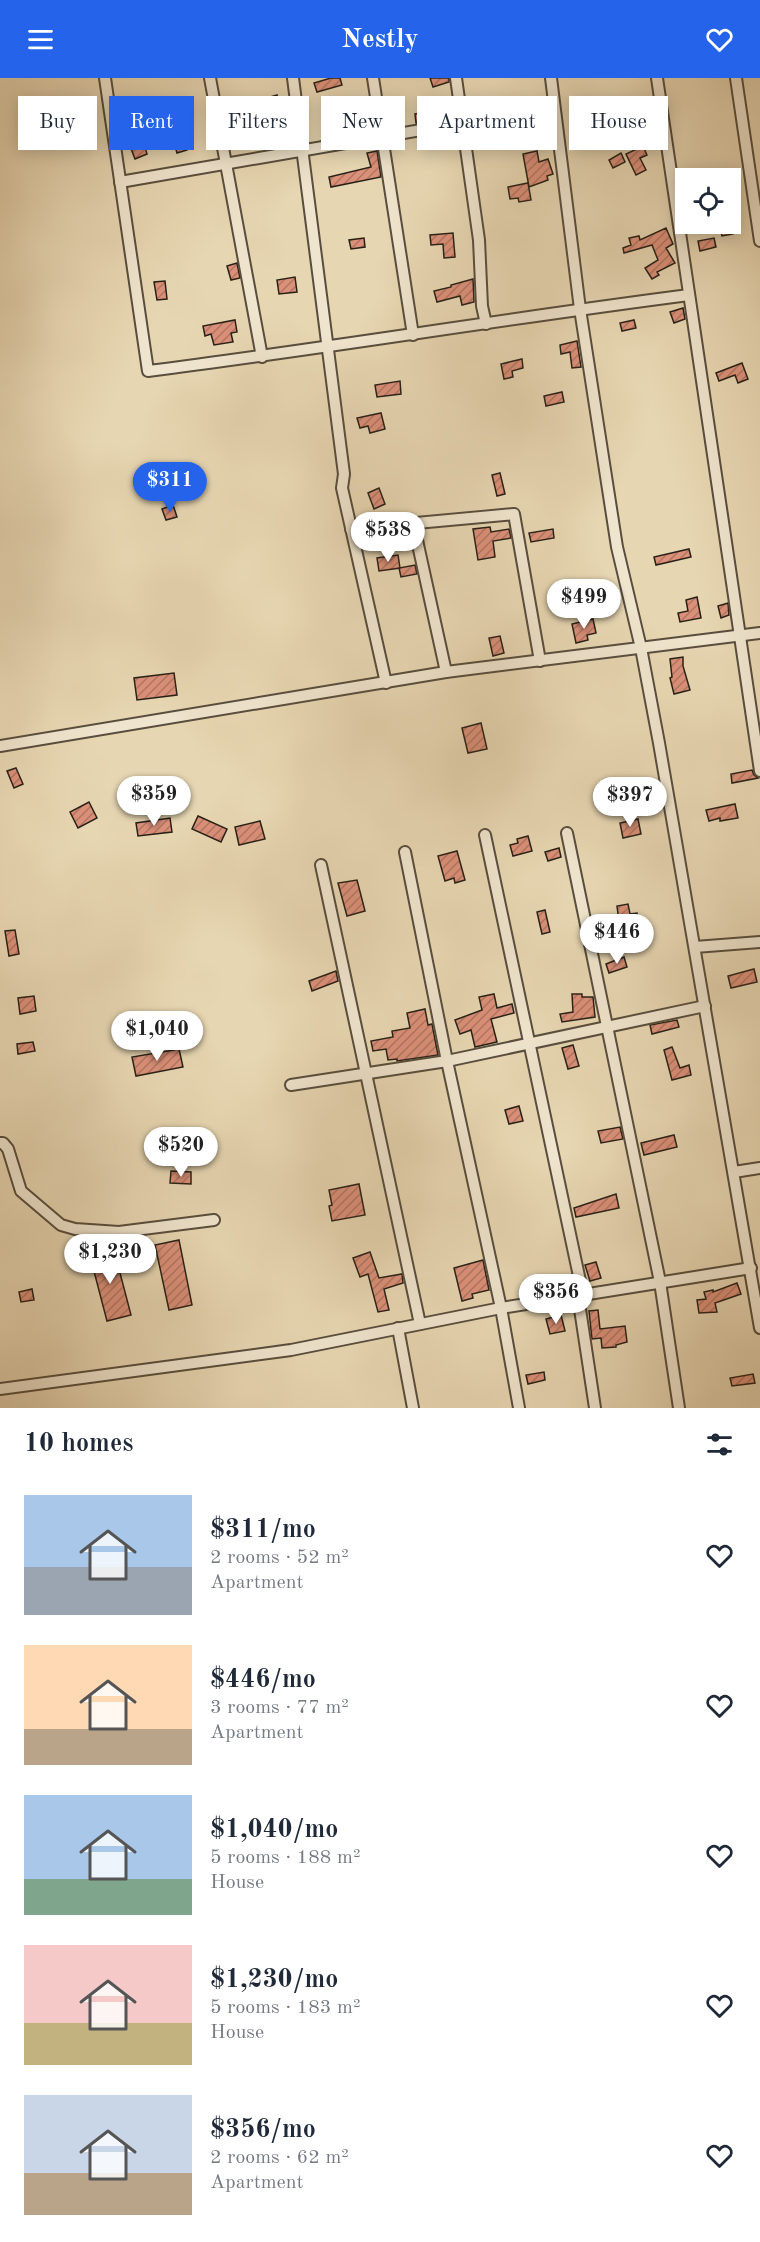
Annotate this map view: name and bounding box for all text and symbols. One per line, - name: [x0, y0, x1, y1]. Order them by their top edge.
- icon: menu: [24, 23, 57, 56]
- icon: heart: [703, 23, 736, 56]
- text: Nestly: [341, 26, 419, 53]
- chip: Buy: [18, 96, 97, 150]
- chip: Rent: [109, 96, 194, 150]
- chip: Filters: [206, 96, 309, 150]
- chip: New: [321, 96, 405, 150]
- chip: Apartment: [417, 96, 557, 150]
- chip: House: [569, 96, 668, 150]
- map controls: [675, 168, 741, 234]
- button: locate: [675, 168, 741, 234]
- pin: $311: [134, 462, 206, 513]
- text: $311: [147, 471, 193, 491]
- pin: $538: [352, 512, 424, 563]
- text: $538: [365, 521, 411, 541]
- pin: $499: [548, 579, 620, 630]
- text: $499: [561, 588, 607, 608]
- pin: $359: [118, 776, 190, 827]
- pin: $397: [594, 777, 666, 828]
- text: $359: [131, 785, 177, 805]
- text: $397: [607, 786, 653, 806]
- pin: $446: [581, 914, 653, 965]
- text: $446: [594, 923, 640, 943]
- pin: $1,040: [108, 1011, 206, 1062]
- text: $1,040: [125, 1020, 189, 1040]
- pin: $520: [145, 1127, 217, 1178]
- text: $520: [158, 1136, 204, 1156]
- pin: $1,230: [61, 1234, 159, 1285]
- text: $1,230: [78, 1243, 142, 1263]
- pin: $356: [520, 1274, 592, 1325]
- text: $356: [533, 1283, 579, 1303]
- icon: filters: [703, 1428, 736, 1461]
- text: 10 homes: [24, 1431, 133, 1457]
- text: $311/mo: [210, 1517, 316, 1543]
- icon: home: [72, 1519, 144, 1591]
- icon: heart: [703, 1539, 736, 1572]
- text: 2 rooms · 52 m²: [210, 1548, 349, 1568]
- text: Apartment: [210, 1573, 304, 1593]
- text: $446/mo: [210, 1667, 316, 1693]
- icon: home: [72, 1669, 144, 1741]
- icon: heart: [703, 1689, 736, 1722]
- text: 3 rooms · 77 m²: [210, 1698, 349, 1718]
- text: Apartment: [210, 1723, 304, 1743]
- text: $1,040/mo: [210, 1817, 338, 1843]
- icon: home: [72, 1819, 144, 1891]
- icon: heart: [703, 1839, 736, 1872]
- text: 5 rooms · 188 m²: [210, 1848, 360, 1868]
- text: House: [210, 1873, 264, 1893]
- text: $1,230/mo: [210, 1967, 338, 1993]
- icon: home: [72, 1969, 144, 2041]
- icon: heart: [703, 1989, 736, 2022]
- text: 5 rooms · 183 m²: [210, 1998, 360, 2018]
- text: House: [210, 2023, 264, 2043]
- text: $356/mo: [210, 2117, 316, 2143]
- icon: home: [72, 2119, 144, 2191]
- icon: heart: [703, 2139, 736, 2172]
- text: 2 rooms · 62 m²: [210, 2148, 349, 2168]
- text: Apartment: [210, 2173, 304, 2193]

